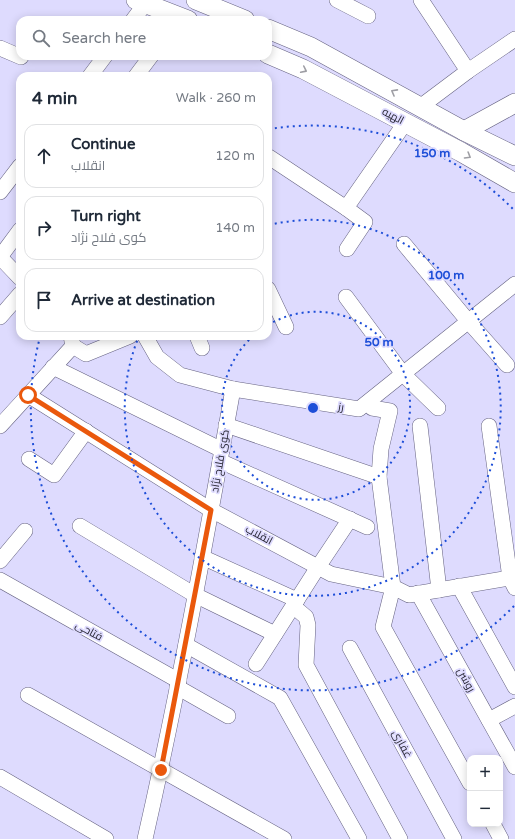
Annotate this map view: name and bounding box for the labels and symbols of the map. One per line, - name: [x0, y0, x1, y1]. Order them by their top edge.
- one-way arrow: [299, 65, 307, 73]
- one-way arrow: [391, 90, 398, 97]
- street label: الهیه: [380, 105, 406, 127]
- text: 150 m: [414, 146, 450, 160]
- one-way arrow: [464, 152, 472, 159]
- text: 100 m: [428, 268, 464, 282]
- text: 50 m: [364, 335, 394, 349]
- route start: [19, 386, 37, 404]
- street label: رز: [336, 400, 345, 414]
- centre of rings: [306, 401, 320, 415]
- street label: کوی فلاح نژاد: [208, 428, 233, 494]
- street label: انقلاب: [243, 522, 275, 548]
- street label: فتاحی: [73, 618, 105, 644]
- street label: روشن: [454, 666, 478, 694]
- street label: غفاری: [389, 728, 415, 760]
- route end: [152, 761, 170, 779]

